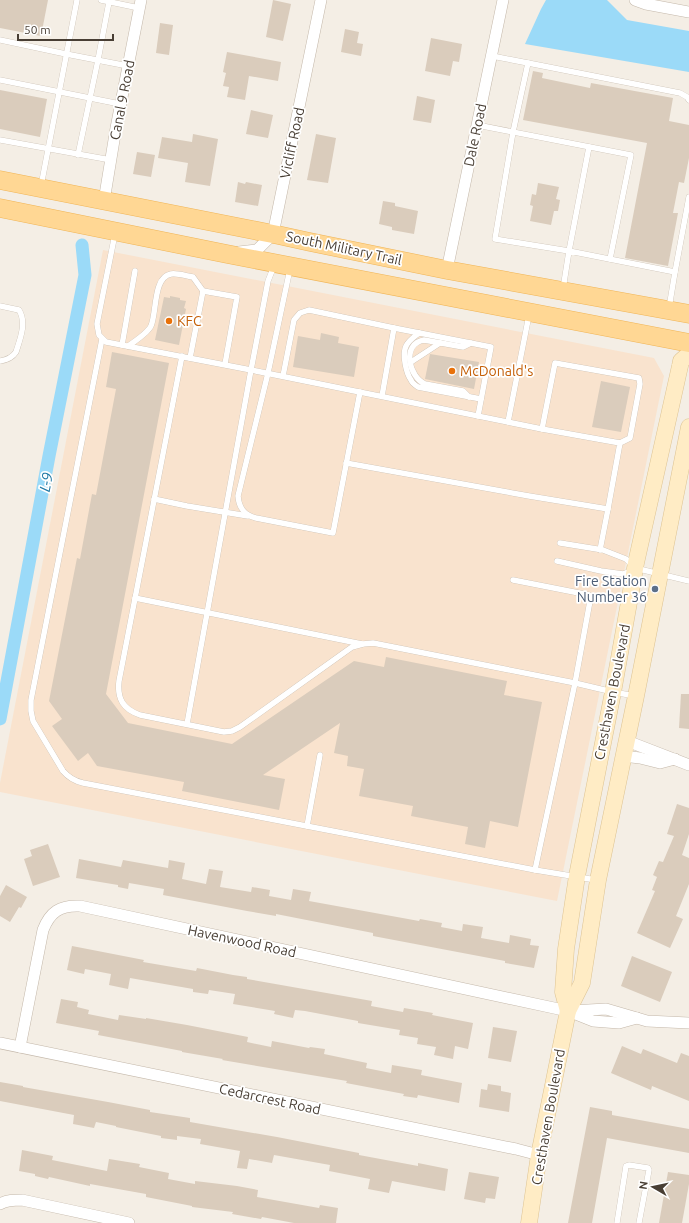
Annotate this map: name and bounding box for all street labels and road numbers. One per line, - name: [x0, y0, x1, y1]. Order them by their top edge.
- street label: Canal 9 Road: [106, 59, 138, 141]
- street label: Dale Road: [461, 102, 489, 168]
- street label: Vicliff Road: [277, 106, 307, 180]
- street label: South Military Trail: [285, 228, 404, 268]
- street label: Cresthaven Boulevard: [591, 623, 633, 761]
- street label: Havenwood Road: [186, 922, 298, 960]
- street label: Cresthaven Boulevard: [528, 1048, 568, 1186]
- street label: Cedarcrest Road: [218, 1080, 322, 1118]

